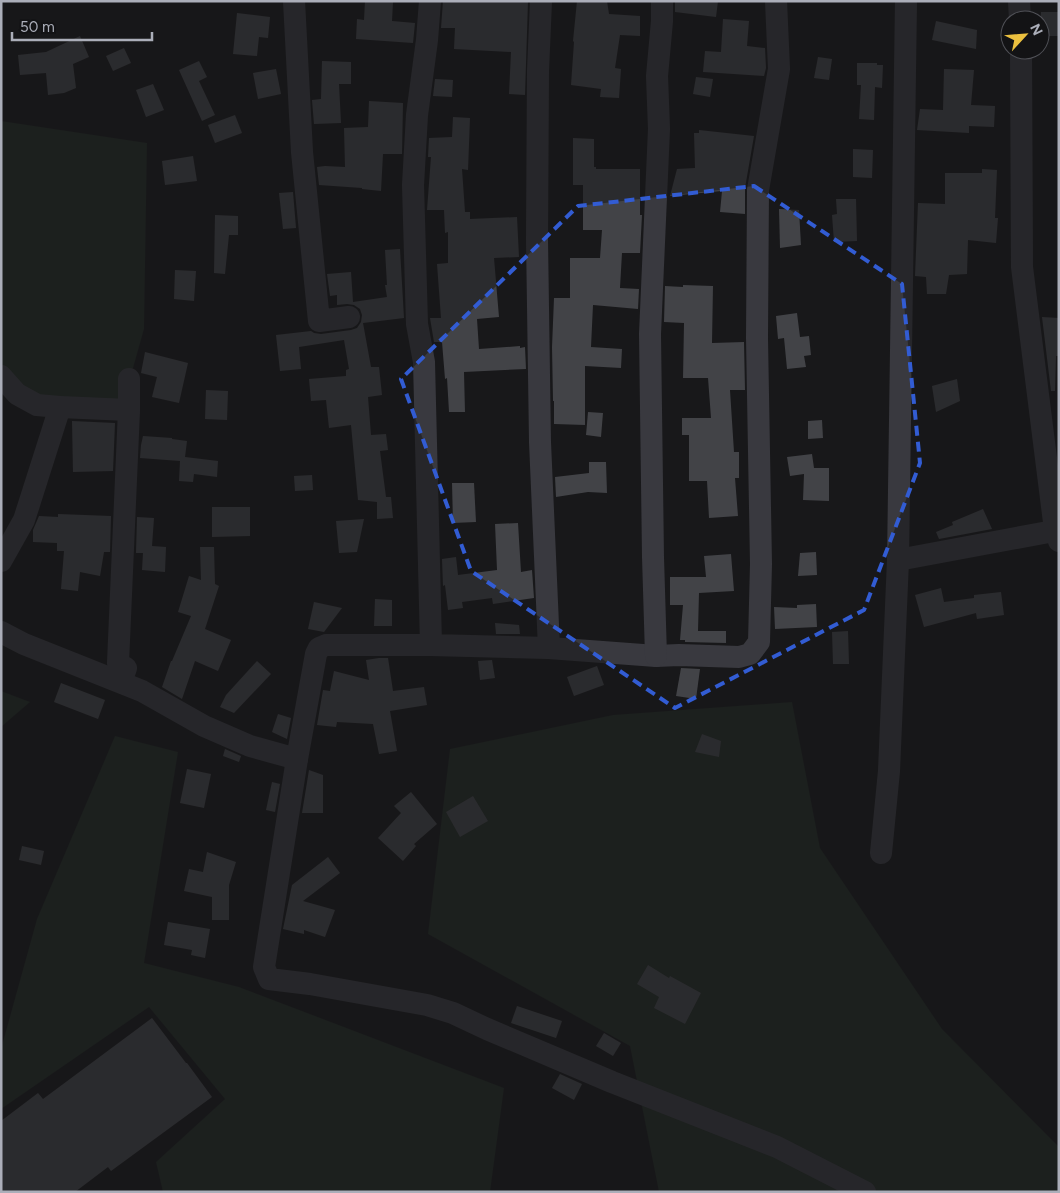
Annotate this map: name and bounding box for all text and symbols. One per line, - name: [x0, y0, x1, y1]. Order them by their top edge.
- scale bar: [12, 10, 152, 42]
- north arrow: [1000, 10, 1050, 60]
- text: 50 m: [20, 18, 55, 36]
- text: N: [1026, 21, 1046, 38]

